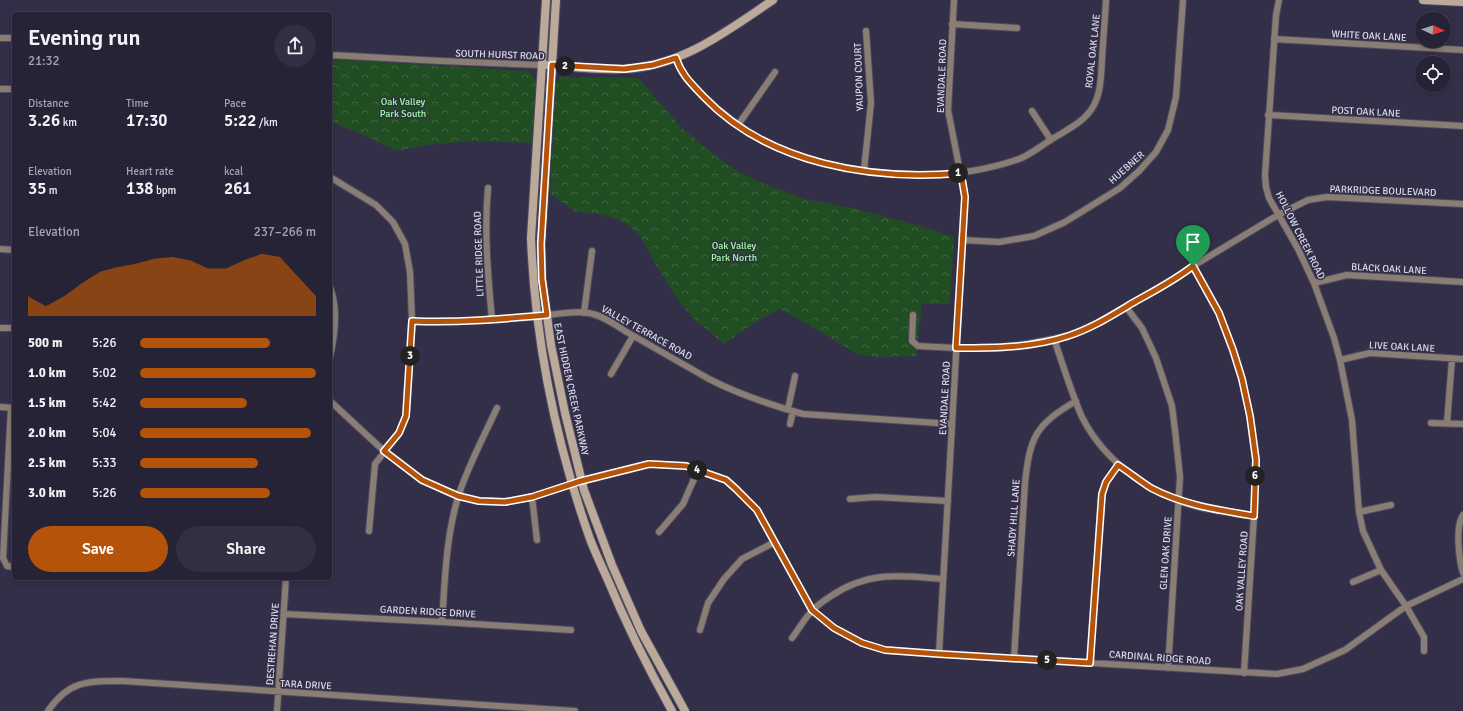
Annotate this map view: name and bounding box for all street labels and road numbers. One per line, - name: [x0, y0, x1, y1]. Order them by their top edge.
- street label: ROYAL OAK LANE: [1083, 13, 1103, 89]
- street label: WHITE OAK LANE: [1331, 28, 1407, 44]
- street label: EVANDALE ROAD: [935, 39, 949, 113]
- street label: YAUPON COURT: [852, 42, 866, 111]
- street label: SOUTH HURST ROAD: [455, 47, 545, 63]
- street label: POST OAK LANE: [1331, 104, 1401, 120]
- street label: HUEBNER: [1106, 149, 1147, 187]
- street label: PARKRIDGE BOULEVARD: [1329, 183, 1437, 199]
- street label: HOLLOW CREEK ROAD: [1273, 189, 1327, 281]
- street label: LITTLE RIDGE ROAD: [472, 211, 486, 297]
- street label: BLACK OAK LANE: [1351, 261, 1427, 277]
- street label: VALLEY TERRACE ROAD: [599, 303, 694, 363]
- street label: EAST HIDDEN CREEK PARKWAY: [551, 322, 591, 456]
- street label: LIVE OAK LANE: [1369, 339, 1436, 355]
- street label: EVANDALE ROAD: [937, 361, 953, 435]
- street label: SHADY HILL LANE: [1005, 479, 1023, 557]
- street label: GLEN OAK DRIVE: [1157, 516, 1175, 590]
- street label: OAK VALLEY ROAD: [1233, 531, 1251, 611]
- street label: DESTREHAN DRIVE: [264, 602, 282, 686]
- street label: GARDEN RIDGE DRIVE: [380, 603, 477, 621]
- street label: CARDINAL RIDGE ROAD: [1108, 648, 1211, 668]
- street label: TARA DRIVE: [280, 678, 332, 692]

